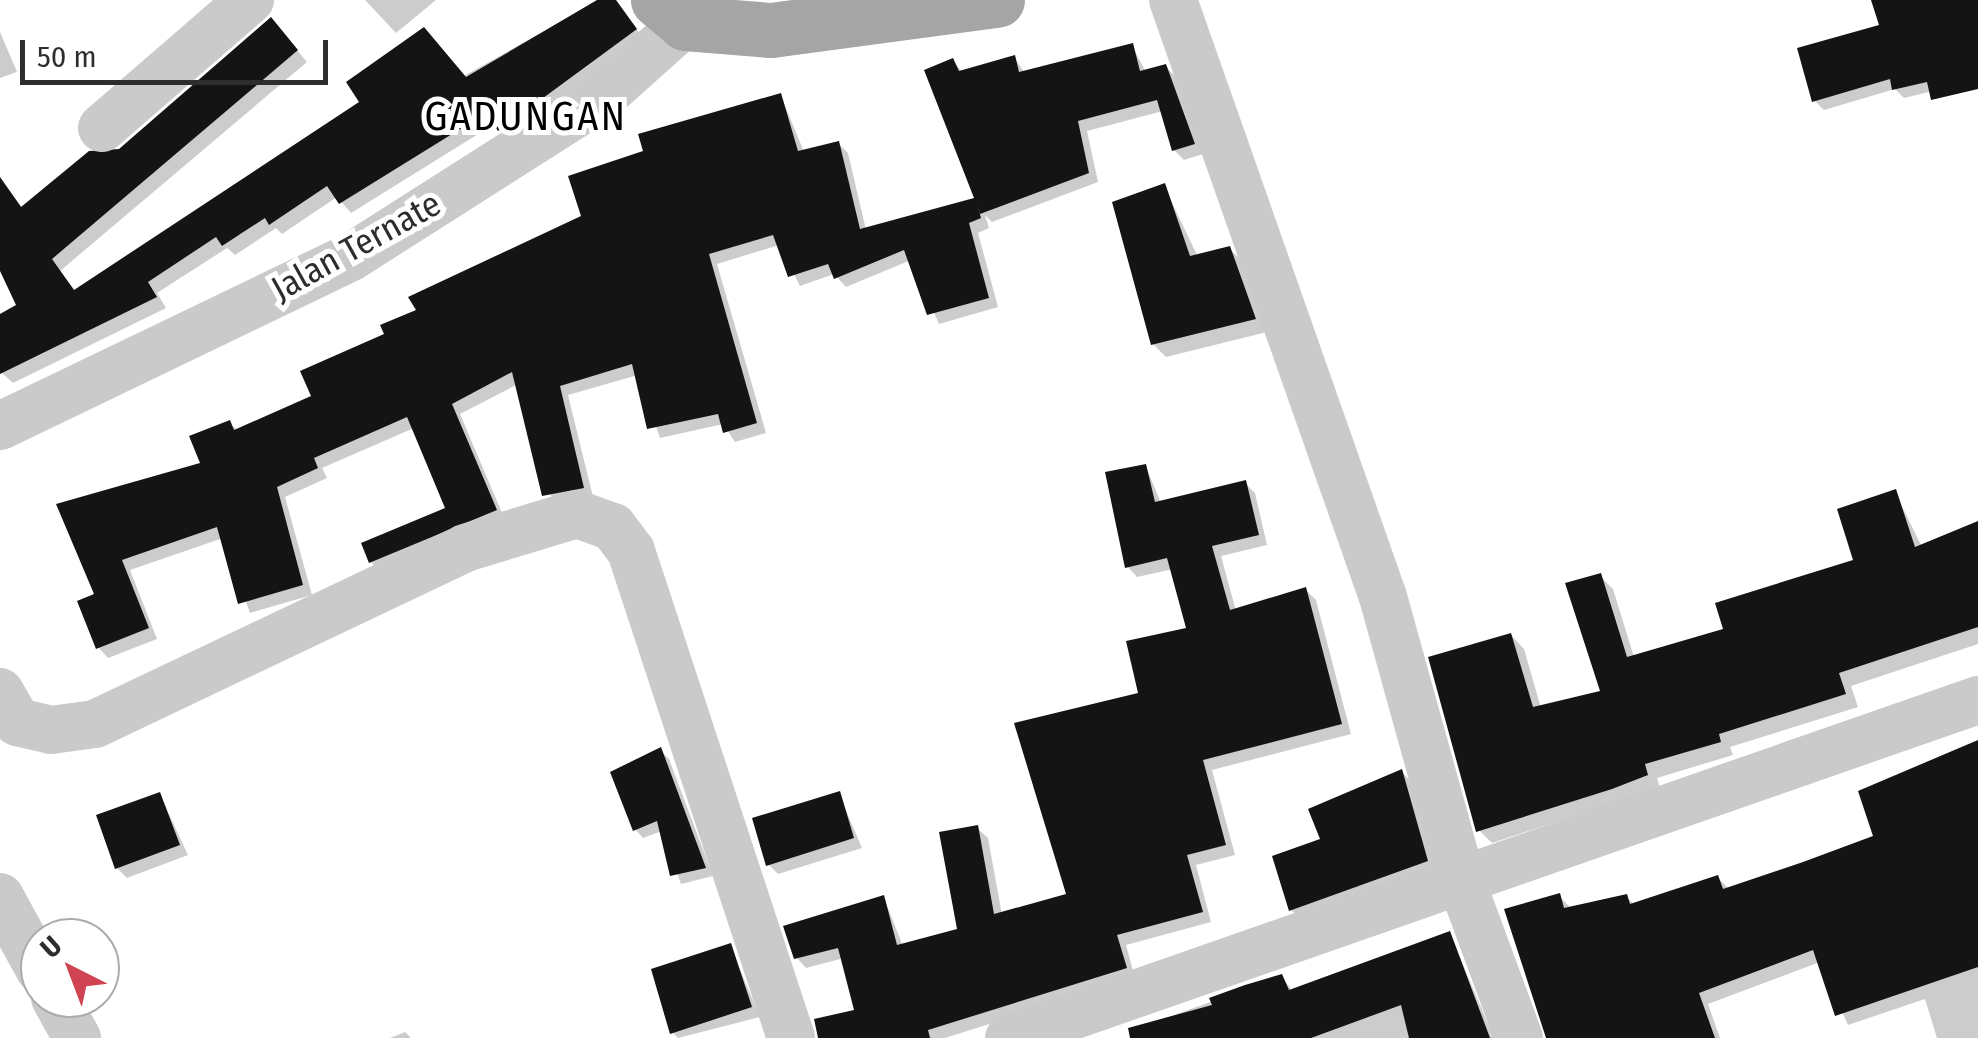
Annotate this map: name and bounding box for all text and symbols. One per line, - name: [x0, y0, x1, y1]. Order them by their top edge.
- scale bar: [25, 20, 332, 82]
- text: 50 m: [37, 39, 97, 75]
- district label: GADUNGAN: [424, 93, 628, 141]
- street label: Jalan Ternate: [264, 182, 448, 310]
- north arrow: [20, 918, 120, 1018]
- text: U: [34, 929, 68, 965]

